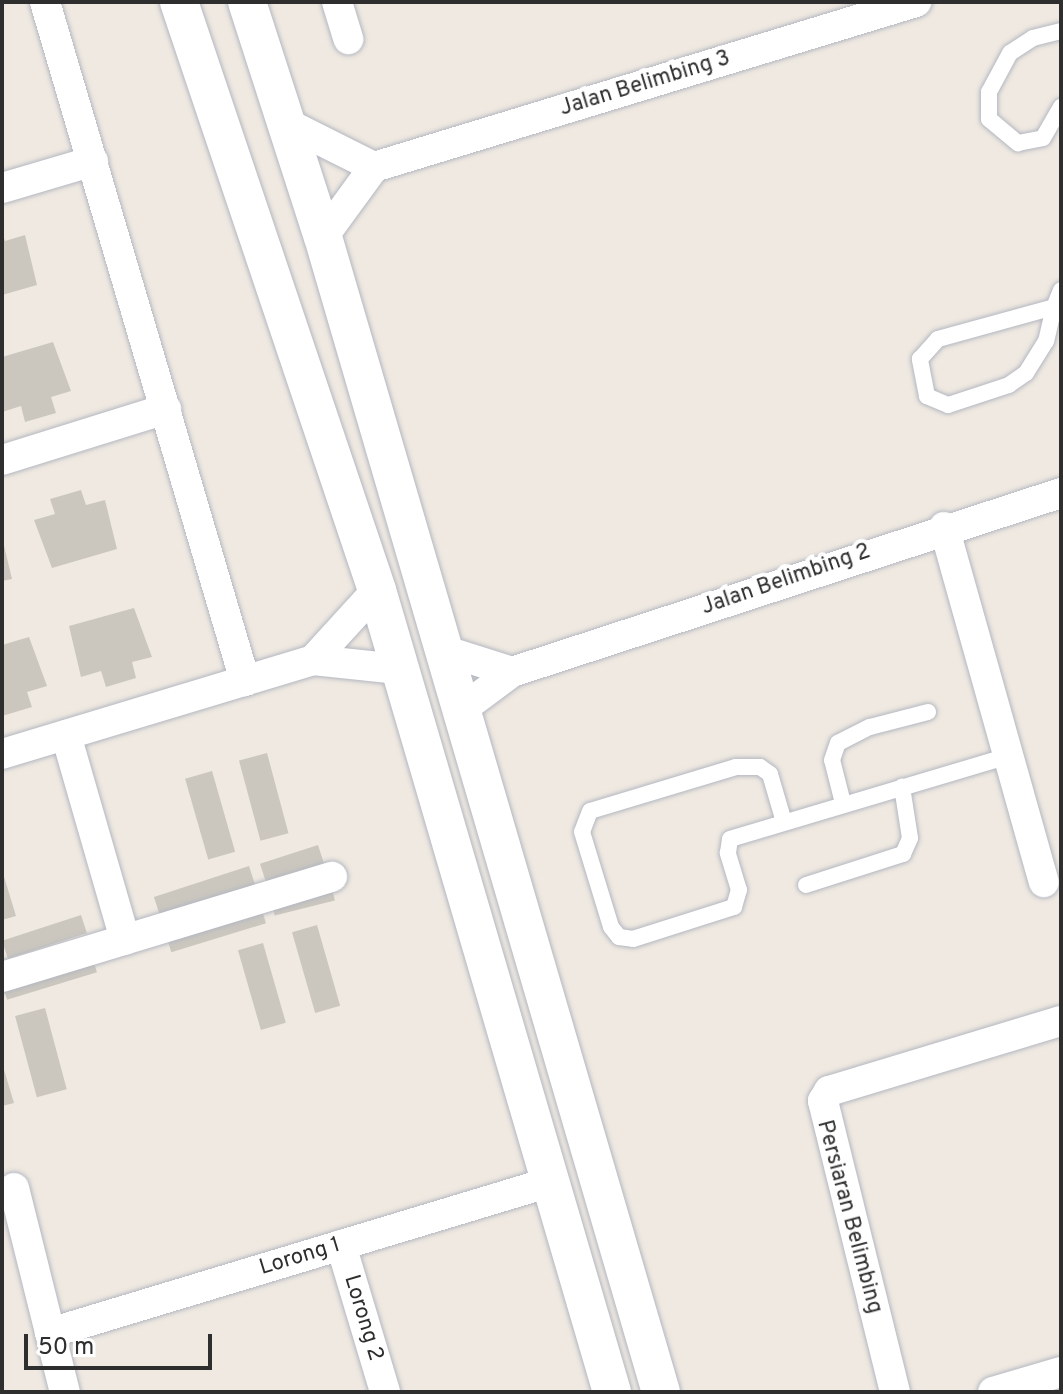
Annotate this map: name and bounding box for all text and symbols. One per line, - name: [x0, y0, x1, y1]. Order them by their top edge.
- street label: Jalan Belimbing 3: [557, 46, 733, 122]
- street label: Jalan Belimbing 2: [698, 539, 874, 621]
- street label: Persiaran Belimbing: [810, 1117, 888, 1317]
- street label: Lorong 1: [256, 1232, 344, 1282]
- street label: Lorong 2: [337, 1272, 389, 1364]
- scale bar: [28, 1318, 216, 1368]
- text: 50 m: [38, 1333, 94, 1363]

